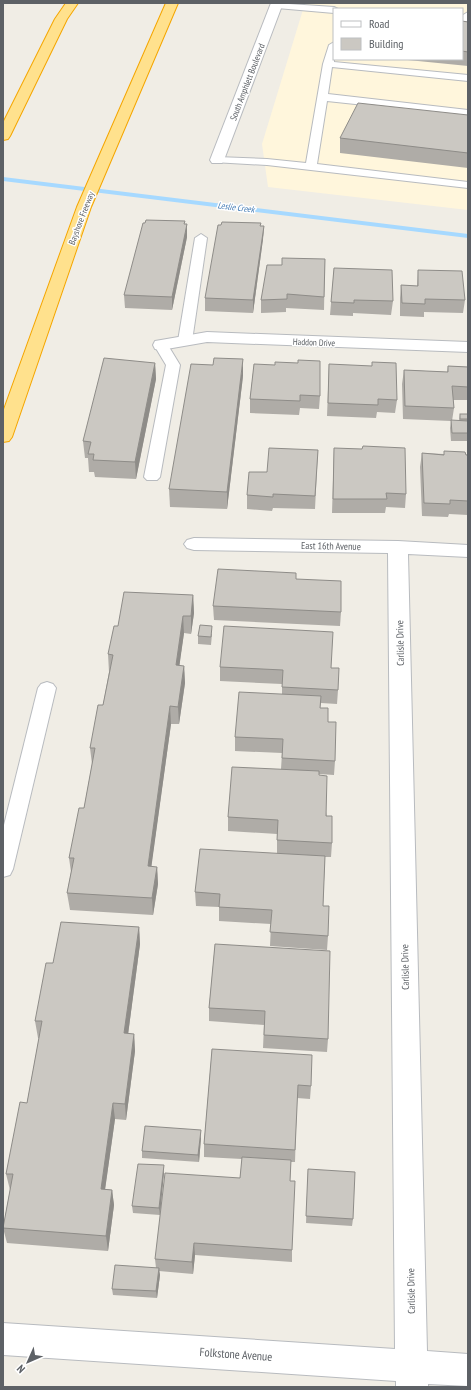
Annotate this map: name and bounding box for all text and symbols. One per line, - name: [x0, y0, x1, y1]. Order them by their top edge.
- legend: [333, 8, 463, 60]
- text: Road: [369, 16, 389, 31]
- text: Building: [369, 36, 404, 51]
- street label: South Amphlett Boulevard: [227, 42, 267, 122]
- street label: Bayshore Freeway: [66, 189, 96, 246]
- water label: Leslie Creek: [217, 199, 257, 215]
- street label: Haddon Drive: [293, 336, 336, 348]
- street label: East 16th Avenue: [301, 539, 361, 553]
- street label: Carlisle Drive: [393, 620, 407, 666]
- street label: Carlisle Drive: [398, 944, 412, 990]
- street label: Carlisle Drive: [404, 1268, 418, 1314]
- north arrow: [8, 1342, 48, 1382]
- street label: Folkstone Avenue: [199, 1344, 273, 1364]
- text: N: [14, 1362, 28, 1376]

